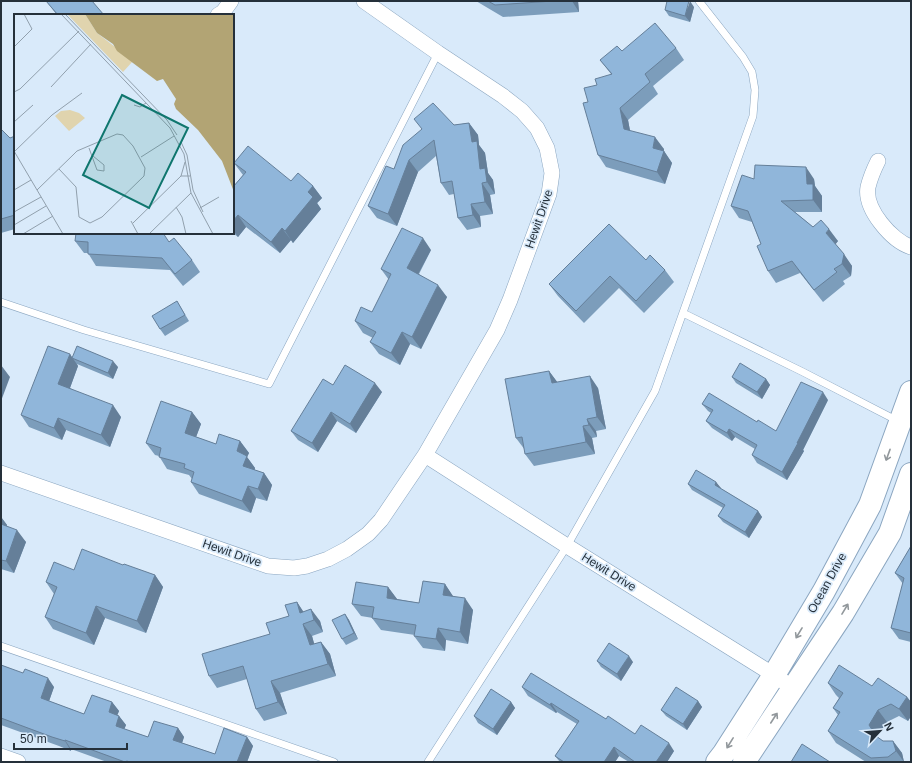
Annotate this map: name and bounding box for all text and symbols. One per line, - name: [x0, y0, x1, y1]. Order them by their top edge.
- inset map: [14, 14, 234, 234]
- street label: Hewit Drive: [522, 187, 556, 250]
- one-way arrow: [883, 448, 891, 460]
- street label: Hewit Drive: [201, 536, 264, 570]
- street label: Hewit Drive: [579, 550, 639, 594]
- street label: Ocean Drive: [805, 550, 849, 616]
- one-way arrow: [841, 603, 849, 615]
- one-way arrow: [795, 627, 803, 638]
- north arrow: [860, 711, 900, 751]
- one-way arrow: [770, 712, 778, 724]
- text: N: [882, 720, 896, 733]
- scale bar: [14, 725, 127, 751]
- text: 50 m: [20, 732, 47, 746]
- one-way arrow: [726, 738, 735, 749]

